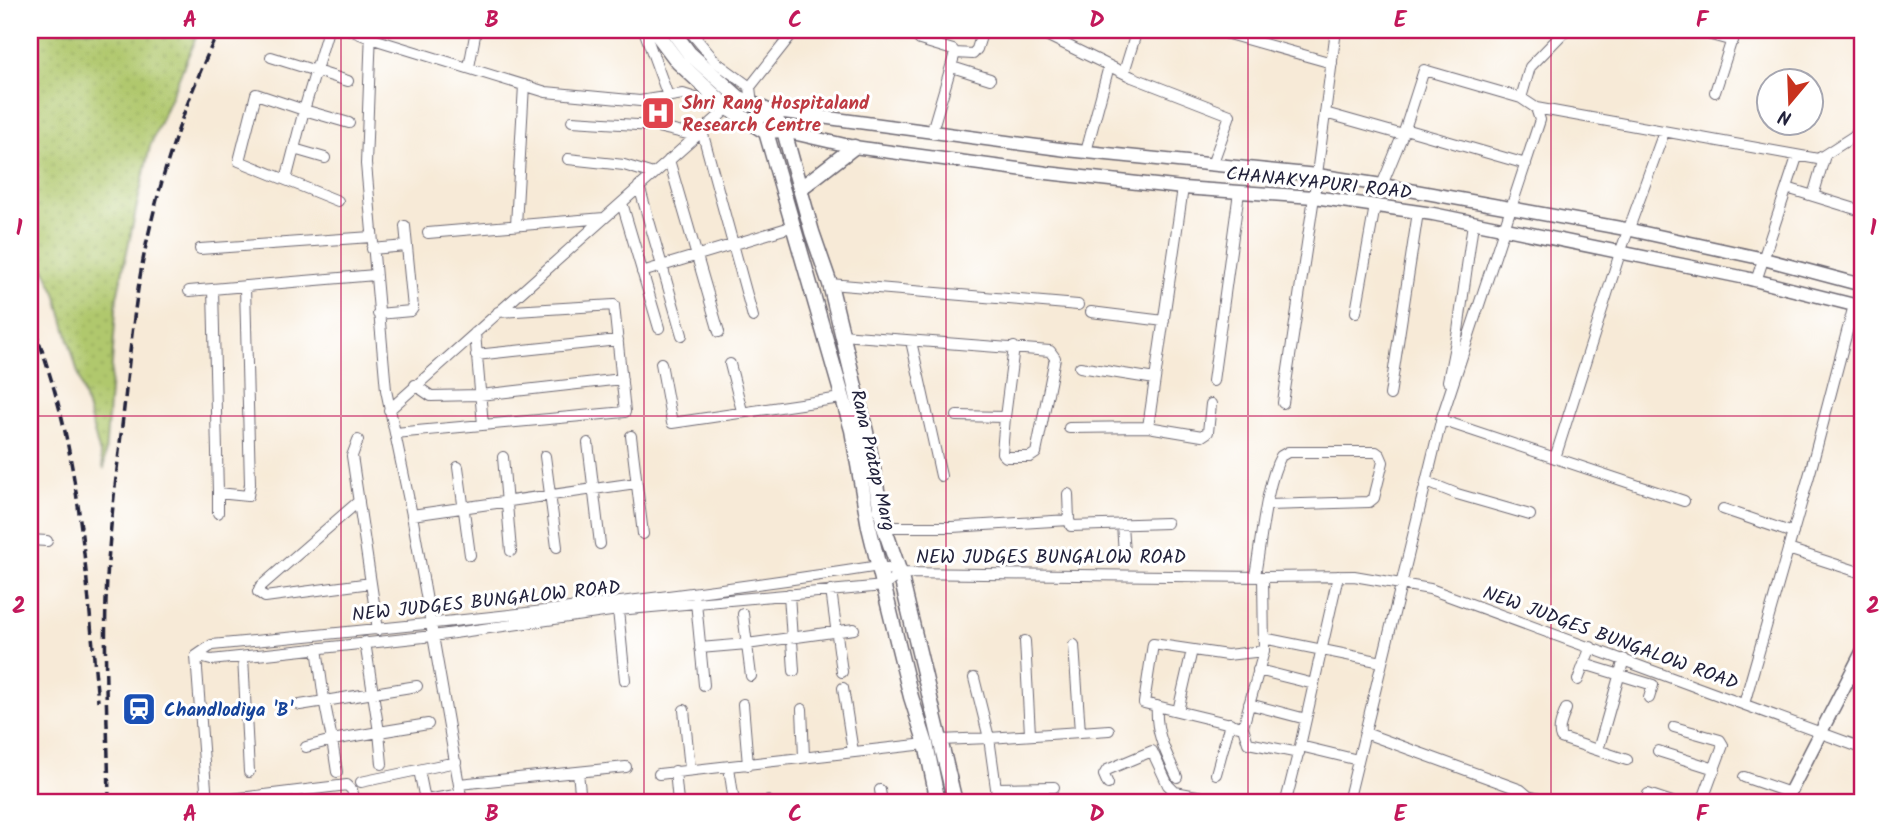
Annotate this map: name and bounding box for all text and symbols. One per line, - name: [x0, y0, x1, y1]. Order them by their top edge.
- text: A: [183, 3, 197, 39]
- text: B: [485, 3, 499, 39]
- text: C: [788, 3, 802, 39]
- text: D: [1089, 3, 1105, 39]
- text: E: [1394, 3, 1408, 39]
- text: F: [1696, 3, 1710, 39]
- north arrow: [1756, 66, 1826, 136]
- place label: Shri Rang Hospitaland Research Centre: [682, 89, 870, 141]
- hospital icon: Shri Rang Hospitaland Research Centre: [639, 94, 677, 132]
- text: N: [1775, 100, 1796, 132]
- street label: CHANAKYAPURI ROAD: [1224, 159, 1413, 209]
- text: 1: [16, 211, 23, 247]
- text: 1: [1870, 211, 1877, 247]
- street label: Rana Pratap Marg: [841, 387, 903, 534]
- street label: NEW JUDGES BUNGALOW ROAD: [916, 543, 1186, 573]
- street label: NEW JUDGES BUNGALOW ROAD: [350, 573, 622, 631]
- street label: NEW JUDGES BUNGALOW ROAD: [1478, 579, 1742, 699]
- text: 2: [12, 589, 26, 625]
- text: 2: [1866, 589, 1880, 625]
- station icon: Chandlodiya 'B': [120, 690, 158, 728]
- place label: Chandlodiya 'B': [164, 696, 294, 726]
- text: A: [183, 797, 197, 832]
- text: B: [485, 797, 499, 832]
- text: C: [788, 797, 802, 832]
- text: D: [1089, 797, 1105, 832]
- text: E: [1394, 797, 1408, 832]
- text: F: [1696, 797, 1710, 832]

